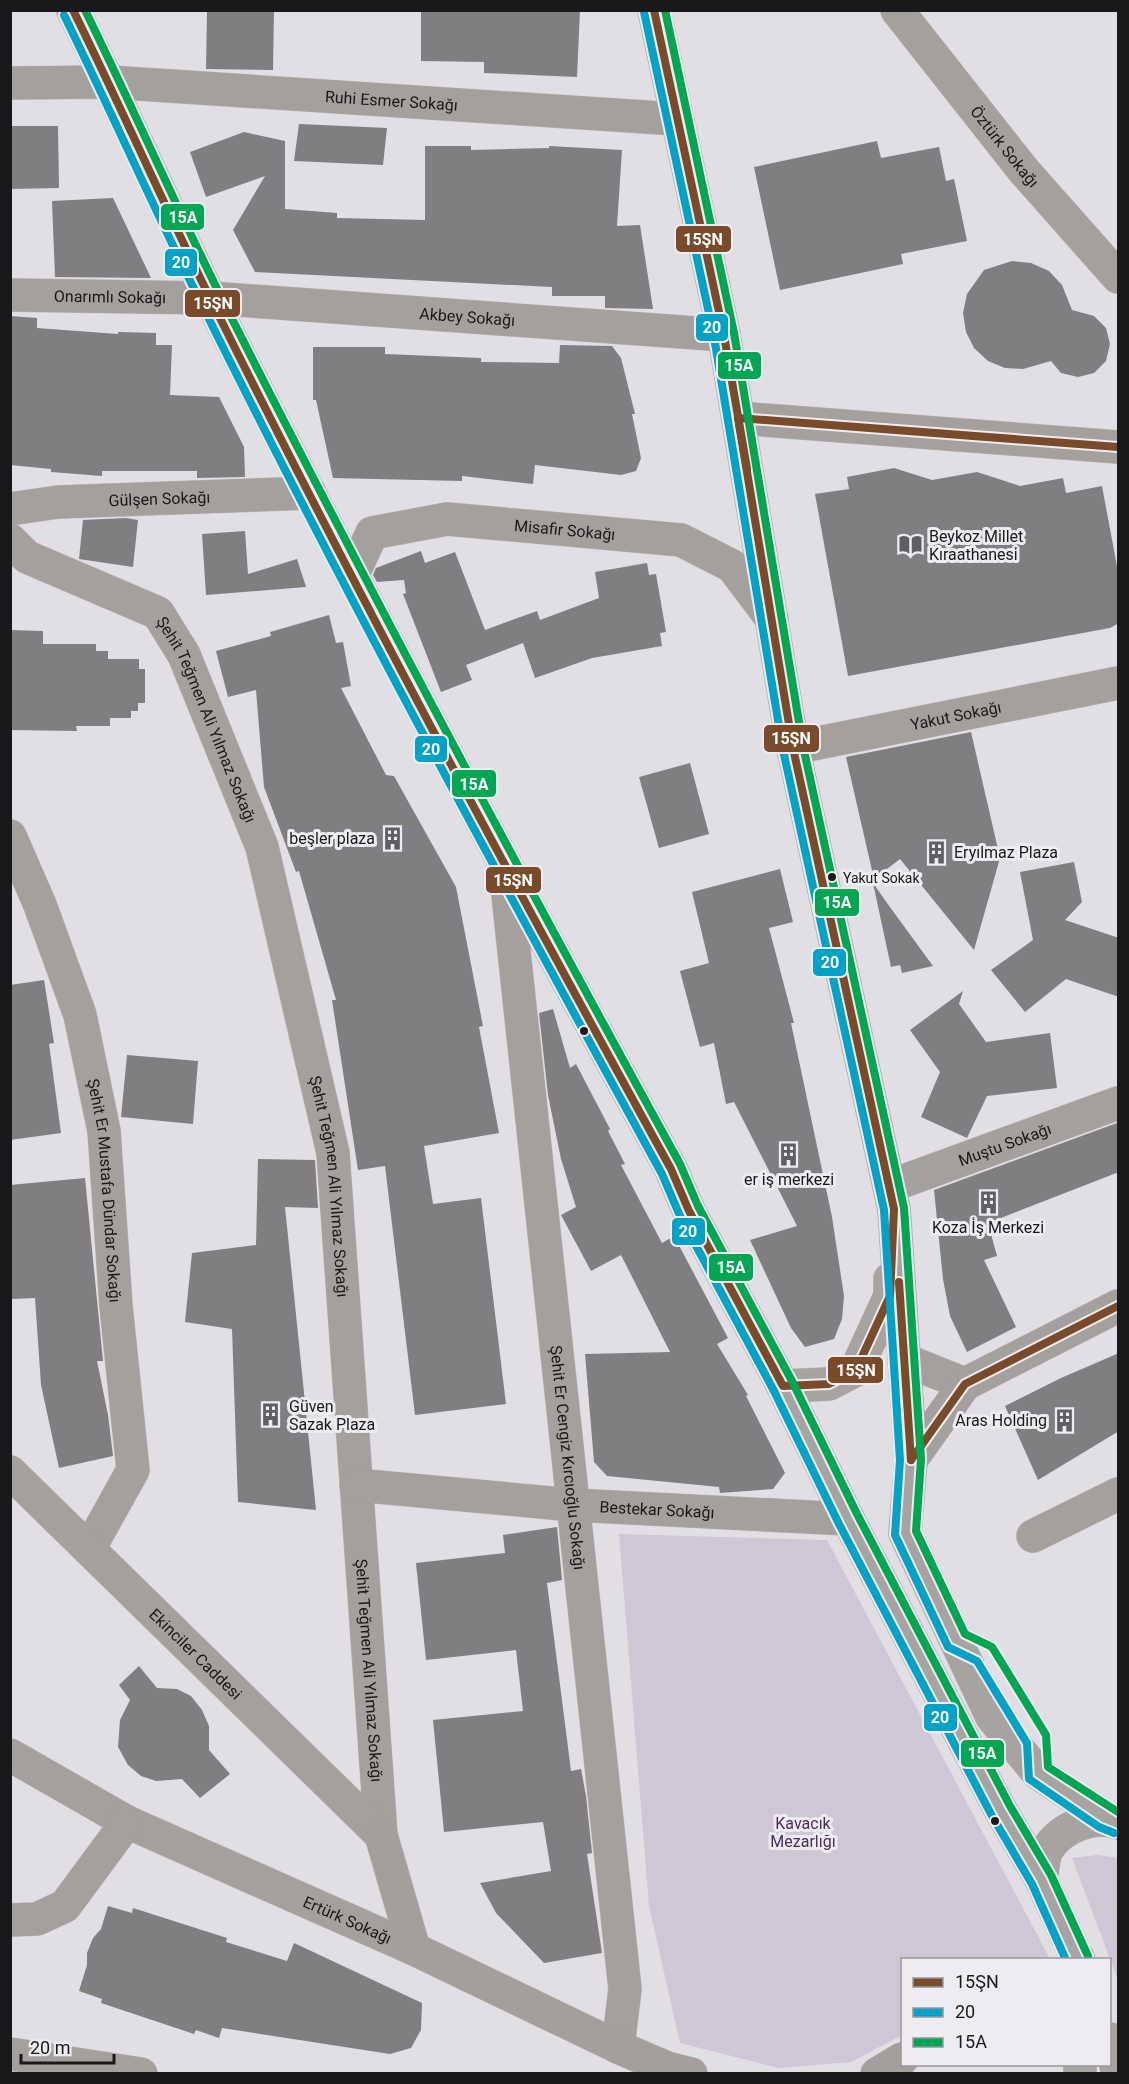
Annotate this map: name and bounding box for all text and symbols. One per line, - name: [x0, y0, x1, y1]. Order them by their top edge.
- street label: Ruhi Esmer Sokağı: [324, 87, 458, 115]
- street label: Öztürk Sokağı: [966, 102, 1043, 191]
- line badge: 15A: [160, 203, 205, 231]
- text: 15A: [168, 208, 198, 227]
- line badge: 15ŞN: [675, 225, 732, 253]
- text: 15ŞN: [683, 230, 723, 249]
- line badge: 20: [164, 248, 198, 277]
- text: 20: [172, 253, 190, 272]
- street label: Onarımlı Sokağı: [54, 287, 166, 307]
- line badge: 15ŞN: [184, 289, 241, 318]
- text: 15ŞN: [193, 294, 233, 313]
- street label: Akbey Sokağı: [419, 304, 516, 330]
- line badge: 20: [695, 313, 729, 342]
- text: 20: [703, 318, 721, 337]
- line badge: 15A: [717, 351, 762, 380]
- text: 15A: [724, 356, 754, 375]
- street label: Gülşen Sokağı: [108, 488, 211, 510]
- street label: Misafir Sokağı: [513, 516, 616, 544]
- place label: Beykoz Millet Kıraathanesi: [929, 527, 1023, 564]
- library icon: Beykoz Millet Kıraathanesi: [898, 532, 924, 558]
- street label: Şehit Teğmen Ali Yılmaz Sokağı: [152, 613, 260, 826]
- street label: Yakut Sokağı: [909, 698, 1003, 734]
- line badge: 15ŞN: [763, 724, 820, 753]
- text: 15ŞN: [771, 729, 811, 748]
- line badge: 20: [414, 735, 448, 763]
- text: 20: [422, 740, 440, 759]
- line badge: 15A: [451, 769, 497, 798]
- text: 15A: [459, 775, 489, 794]
- building icon: beşler plaza: [380, 825, 406, 851]
- place label: beşler plaza: [289, 829, 375, 848]
- building icon: Eryılmaz Plaza: [923, 839, 949, 865]
- place label: Eryılmaz Plaza: [954, 843, 1058, 862]
- line badge: 15ŞN: [485, 866, 542, 894]
- place label: Yakut Sokak: [843, 870, 920, 886]
- text: 15ŞN: [493, 871, 533, 890]
- marker: Yakut Sokak: [826, 871, 838, 883]
- line badge: 15A: [814, 888, 860, 917]
- text: 15A: [822, 893, 852, 912]
- line badge: 20: [812, 948, 847, 977]
- text: 20: [821, 953, 839, 972]
- unlabelled marker: [578, 1025, 590, 1037]
- street label: Şehit Teğmen Ali Yılmaz Sokağı: [305, 1074, 352, 1298]
- street label: Şehit Er Mustafa Dündar Sokağı: [83, 1077, 125, 1303]
- street label: Muştu Sokağı: [956, 1119, 1054, 1170]
- building icon: er iş merkezi: [776, 1141, 802, 1167]
- place label: er iş merkezi: [744, 1170, 834, 1189]
- building icon: Koza İş Merkezi: [975, 1189, 1001, 1215]
- line badge: 20: [671, 1217, 706, 1246]
- place label: Koza İş Merkezi: [932, 1218, 1044, 1237]
- text: 20: [679, 1222, 697, 1241]
- line badge: 15A: [708, 1253, 754, 1282]
- text: 15A: [716, 1258, 746, 1277]
- street label: Şehit Er Cengiz Kırcıoğlu Sokağı: [546, 1344, 589, 1571]
- line badge: 15ŞN: [827, 1356, 884, 1384]
- text: 15ŞN: [836, 1361, 876, 1380]
- place label: Güven Sazak Plaza: [289, 1397, 375, 1434]
- building icon: Güven Sazak Plaza: [258, 1402, 284, 1428]
- building icon: Aras Holding: [1052, 1407, 1078, 1433]
- place label: Aras Holding: [955, 1411, 1047, 1430]
- street label: Bestekar Sokağı: [599, 1497, 715, 1522]
- street label: Şehit Teğmen Ali Yılmaz Sokağı: [352, 1558, 386, 1783]
- street label: Ekinciler Caddesi: [145, 1605, 246, 1704]
- line badge: 20: [923, 1703, 958, 1732]
- text: 20: [931, 1708, 949, 1727]
- line badge: 15A: [960, 1739, 1005, 1768]
- text: 15A: [967, 1744, 997, 1763]
- park label: Kavacık Mezarlığı: [770, 1814, 836, 1851]
- unlabelled marker: [989, 1815, 1001, 1827]
- street label: Ertürk Sokağı: [300, 1892, 395, 1948]
- legend: [901, 1958, 1111, 2066]
- text: 15ŞN: [955, 1971, 999, 1992]
- text: 20: [955, 2001, 975, 2022]
- scale bar: [21, 2027, 114, 2065]
- text: 15A: [955, 2031, 987, 2052]
- text: 20 m: [30, 2037, 70, 2058]

